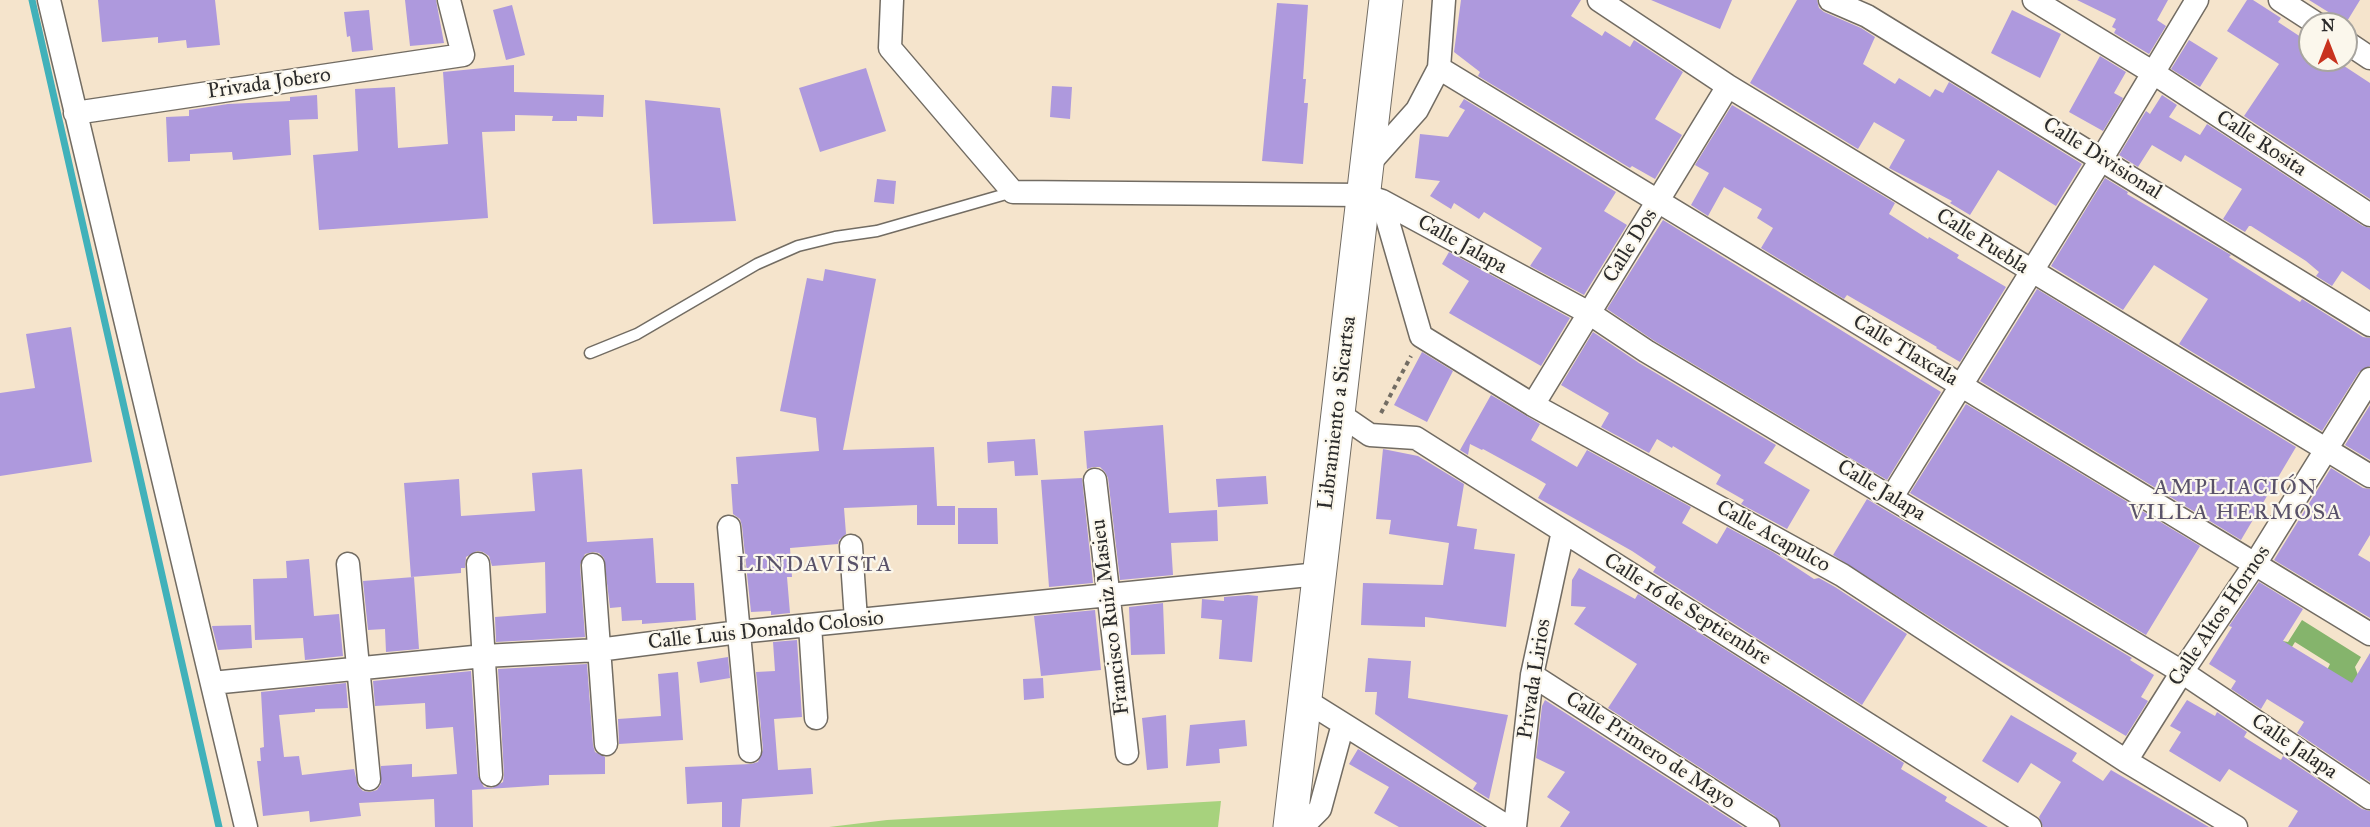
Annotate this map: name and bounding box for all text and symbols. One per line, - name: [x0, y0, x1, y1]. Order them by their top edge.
- north arrow: [2298, 12, 2358, 72]
- text: N: [2321, 16, 2335, 35]
- street label: Privada Jobero: [206, 63, 332, 105]
- street label: Calle Rosita: [2211, 105, 2311, 183]
- street label: Calle Divisional: [2038, 112, 2166, 206]
- street label: Calle Dos: [1598, 204, 1664, 288]
- street label: Calle Puebla: [1931, 204, 2033, 280]
- street label: Calle Jalapa: [1413, 210, 1511, 280]
- street label: Calle Tlaxcala: [1848, 310, 1962, 392]
- street label: Libramiento a Sicartsa: [1314, 315, 1362, 511]
- street label: Calle Jalapa: [1832, 455, 1930, 527]
- district label: AMPLIACIÓN VILLA HERMOSA: [2129, 476, 2343, 528]
- street label: Calle Acapulco: [1712, 495, 1834, 579]
- street label: Francisco Ruiz Masieu: [1086, 518, 1136, 716]
- street label: Calle Altos Hornos: [2164, 541, 2276, 691]
- street label: Calle 16 de Septiembre: [1599, 548, 1775, 672]
- district label: LINDAVISTA: [737, 553, 893, 579]
- street label: Calle Luis Donaldo Colosio: [647, 606, 885, 656]
- street label: Privada Lirios: [1513, 617, 1557, 741]
- street label: Calle Primero de Mayo: [1560, 687, 1740, 815]
- street label: Calle Jalapa: [2246, 709, 2342, 785]

